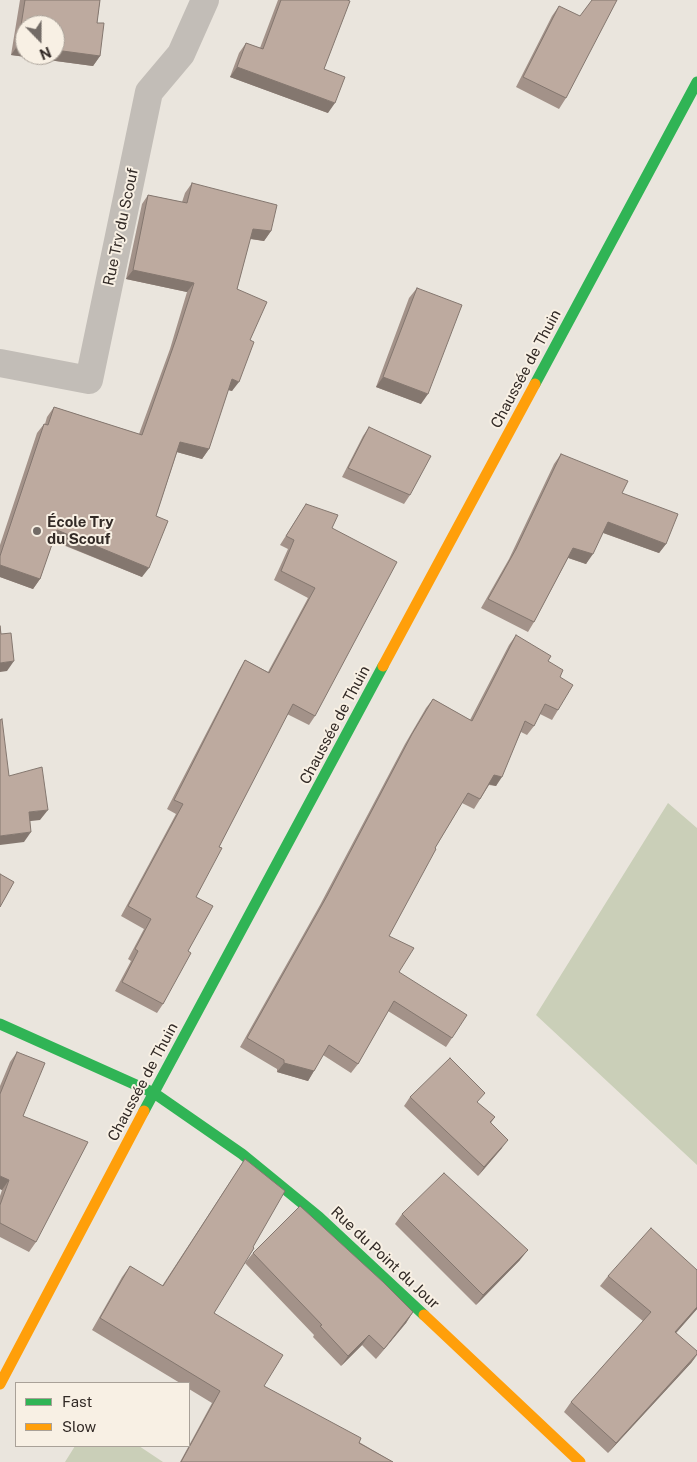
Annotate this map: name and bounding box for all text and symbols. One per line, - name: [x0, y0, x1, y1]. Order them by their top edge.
- north arrow: [15, 15, 65, 65]
- text: N: [37, 44, 53, 62]
- street label: Rue Try du Scouf: [100, 167, 142, 287]
- street label: Chaussée de Thuin: [487, 307, 565, 431]
- place label: École Try du Scouf: [47, 513, 114, 548]
- marker: École Try du Scouf: [31, 525, 43, 537]
- street label: Chaussée de Thuin: [296, 663, 374, 787]
- street label: Chaussée de Thuin: [104, 1020, 182, 1144]
- street label: Rue du Point du Jour: [327, 1203, 443, 1313]
- legend: [15, 1382, 190, 1447]
- text: Fast: [62, 1393, 92, 1410]
- text: Slow: [62, 1418, 96, 1435]

